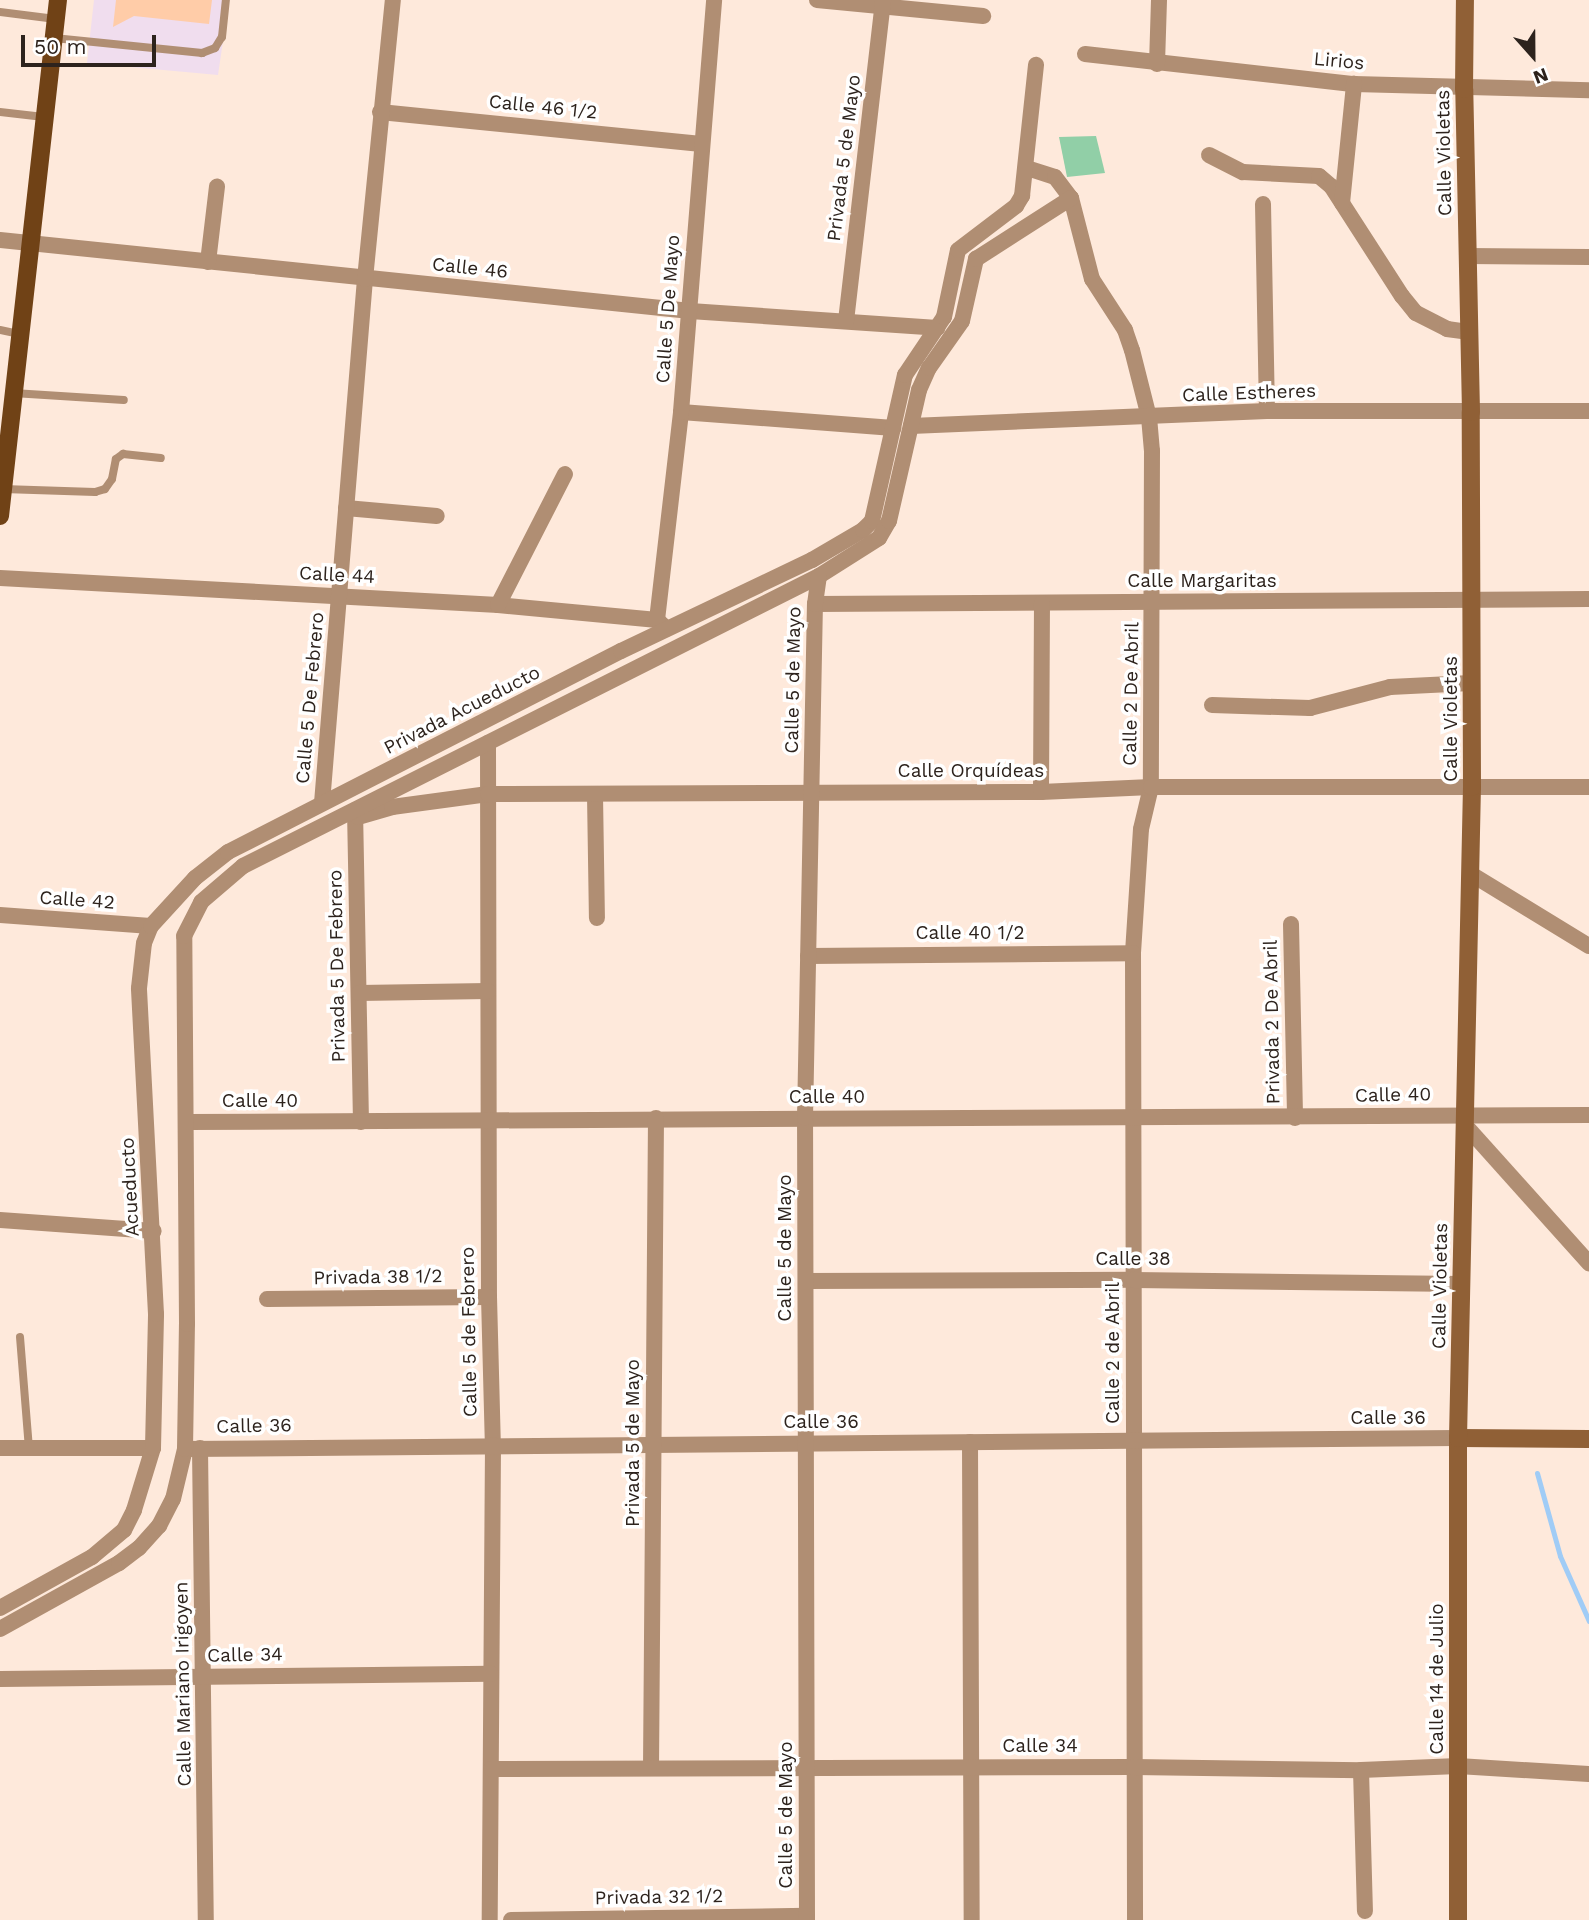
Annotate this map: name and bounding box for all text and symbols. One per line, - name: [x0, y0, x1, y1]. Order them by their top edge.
- scale bar: [24, 21, 159, 65]
- north arrow: [1498, 21, 1568, 91]
- text: 50 m: [34, 34, 86, 59]
- street label: Lirios: [1313, 47, 1365, 75]
- text: N: [1530, 63, 1551, 89]
- street label: Privada 5 de Mayo: [822, 73, 866, 243]
- street label: Calle Violetas: [1431, 89, 1457, 217]
- street label: Calle 46 1/2: [487, 90, 599, 124]
- street label: Calle 5 De Mayo: [651, 234, 685, 384]
- street label: Calle 46: [431, 253, 509, 283]
- street label: Calle Estheres: [1182, 379, 1316, 407]
- street label: Calle 44: [298, 562, 376, 588]
- street label: Calle Margaritas: [1127, 570, 1277, 592]
- street label: Calle 5 de Mayo: [780, 606, 806, 754]
- street label: Calle 5 De Febrero: [291, 611, 329, 785]
- street label: Calle 2 De Abril: [1118, 621, 1144, 767]
- street label: Calle Violetas: [1440, 656, 1462, 782]
- street label: Privada Acueducto: [380, 661, 544, 759]
- street label: Calle Orquídeas: [898, 760, 1044, 782]
- street label: Privada 5 De Febrero: [324, 869, 350, 1063]
- street label: Calle 42: [39, 886, 115, 914]
- street label: Calle 40 1/2: [915, 922, 1025, 944]
- street label: Privada 2 De Abril: [1259, 939, 1285, 1105]
- street label: Calle 40: [1355, 1083, 1431, 1107]
- street label: Calle 40: [789, 1086, 865, 1108]
- street label: Calle 40: [222, 1090, 298, 1112]
- street label: Acueducto: [116, 1137, 144, 1237]
- street label: Calle 5 de Mayo: [774, 1174, 796, 1322]
- street label: Calle Violetas: [1427, 1222, 1453, 1350]
- street label: Calle 5 de Febrero: [456, 1247, 482, 1417]
- street label: Calle 38: [1095, 1248, 1171, 1270]
- street label: Privada 38 1/2: [313, 1264, 443, 1290]
- street label: Calle 2 de Abril: [1102, 1282, 1124, 1424]
- street label: Privada 5 de Mayo: [622, 1359, 644, 1527]
- street label: Calle 36: [1350, 1407, 1426, 1429]
- street label: Calle 36: [783, 1411, 859, 1433]
- street label: Calle 36: [216, 1414, 292, 1438]
- street label: Calle Mariano Irigoyen: [170, 1581, 196, 1787]
- street label: Calle 14 de Julio: [1426, 1603, 1448, 1755]
- street label: Calle 34: [207, 1643, 283, 1667]
- street label: Calle 34: [1002, 1735, 1078, 1757]
- street label: Calle 5 de Mayo: [775, 1741, 797, 1889]
- street label: Privada 32 1/2: [594, 1884, 724, 1910]

